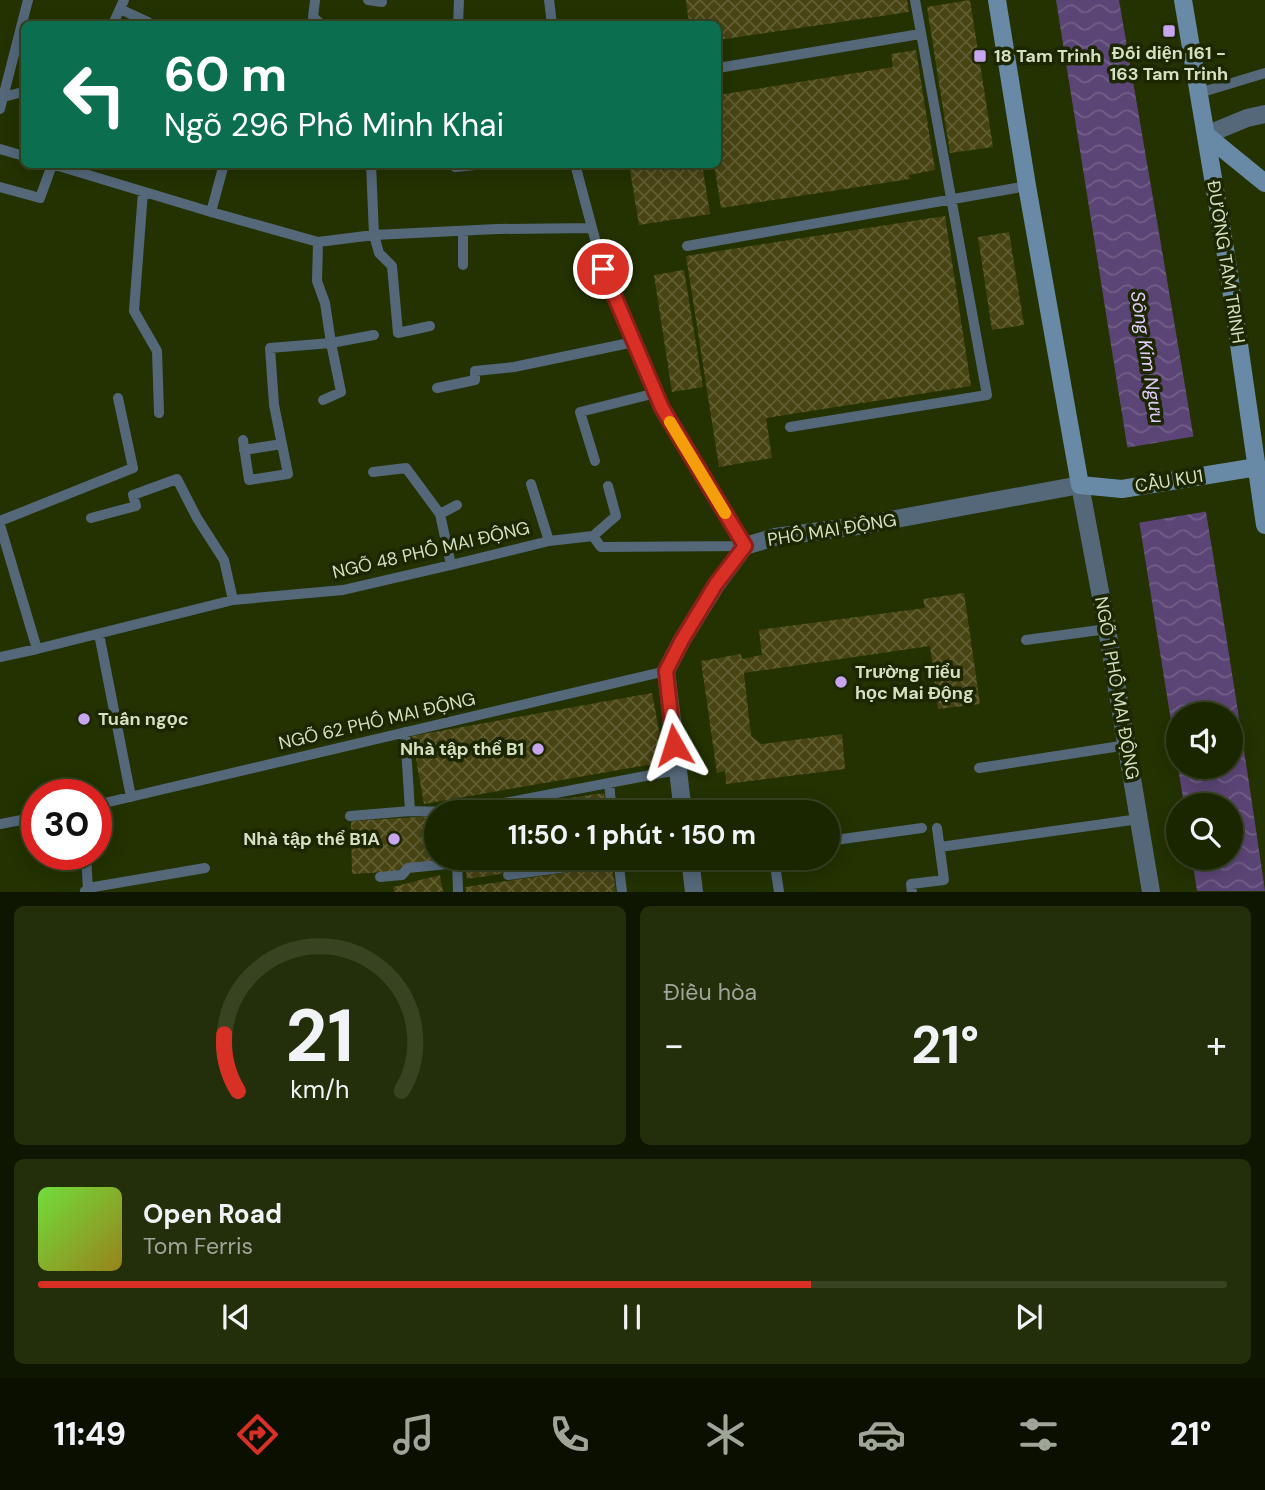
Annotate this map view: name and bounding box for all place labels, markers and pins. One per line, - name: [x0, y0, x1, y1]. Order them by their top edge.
- marker: Đối diện 161 - 163 Tam Trinh: [1161, 23, 1177, 39]
- place label: Đối diện 161 - 163 Tam Trinh: [1110, 41, 1228, 86]
- place label: 18 Tam Trinh: [994, 44, 1102, 68]
- marker: 18 Tam Trinh: [972, 48, 988, 64]
- pin: [573, 239, 633, 299]
- place label: Trường Tiểu học Mai Động: [855, 660, 974, 705]
- marker: Trường Tiểu học Mai Động: [833, 674, 849, 690]
- place label: Tuấn ngọc: [98, 707, 189, 731]
- marker: Tuấn ngọc: [76, 711, 92, 727]
- place label: Nhà tập thể B1: [400, 737, 524, 761]
- marker: Nhà tập thể B1: [530, 741, 546, 757]
- place label: Nhà tập thể B1A: [243, 827, 380, 851]
- marker: Nhà tập thể B1A: [386, 831, 402, 847]

